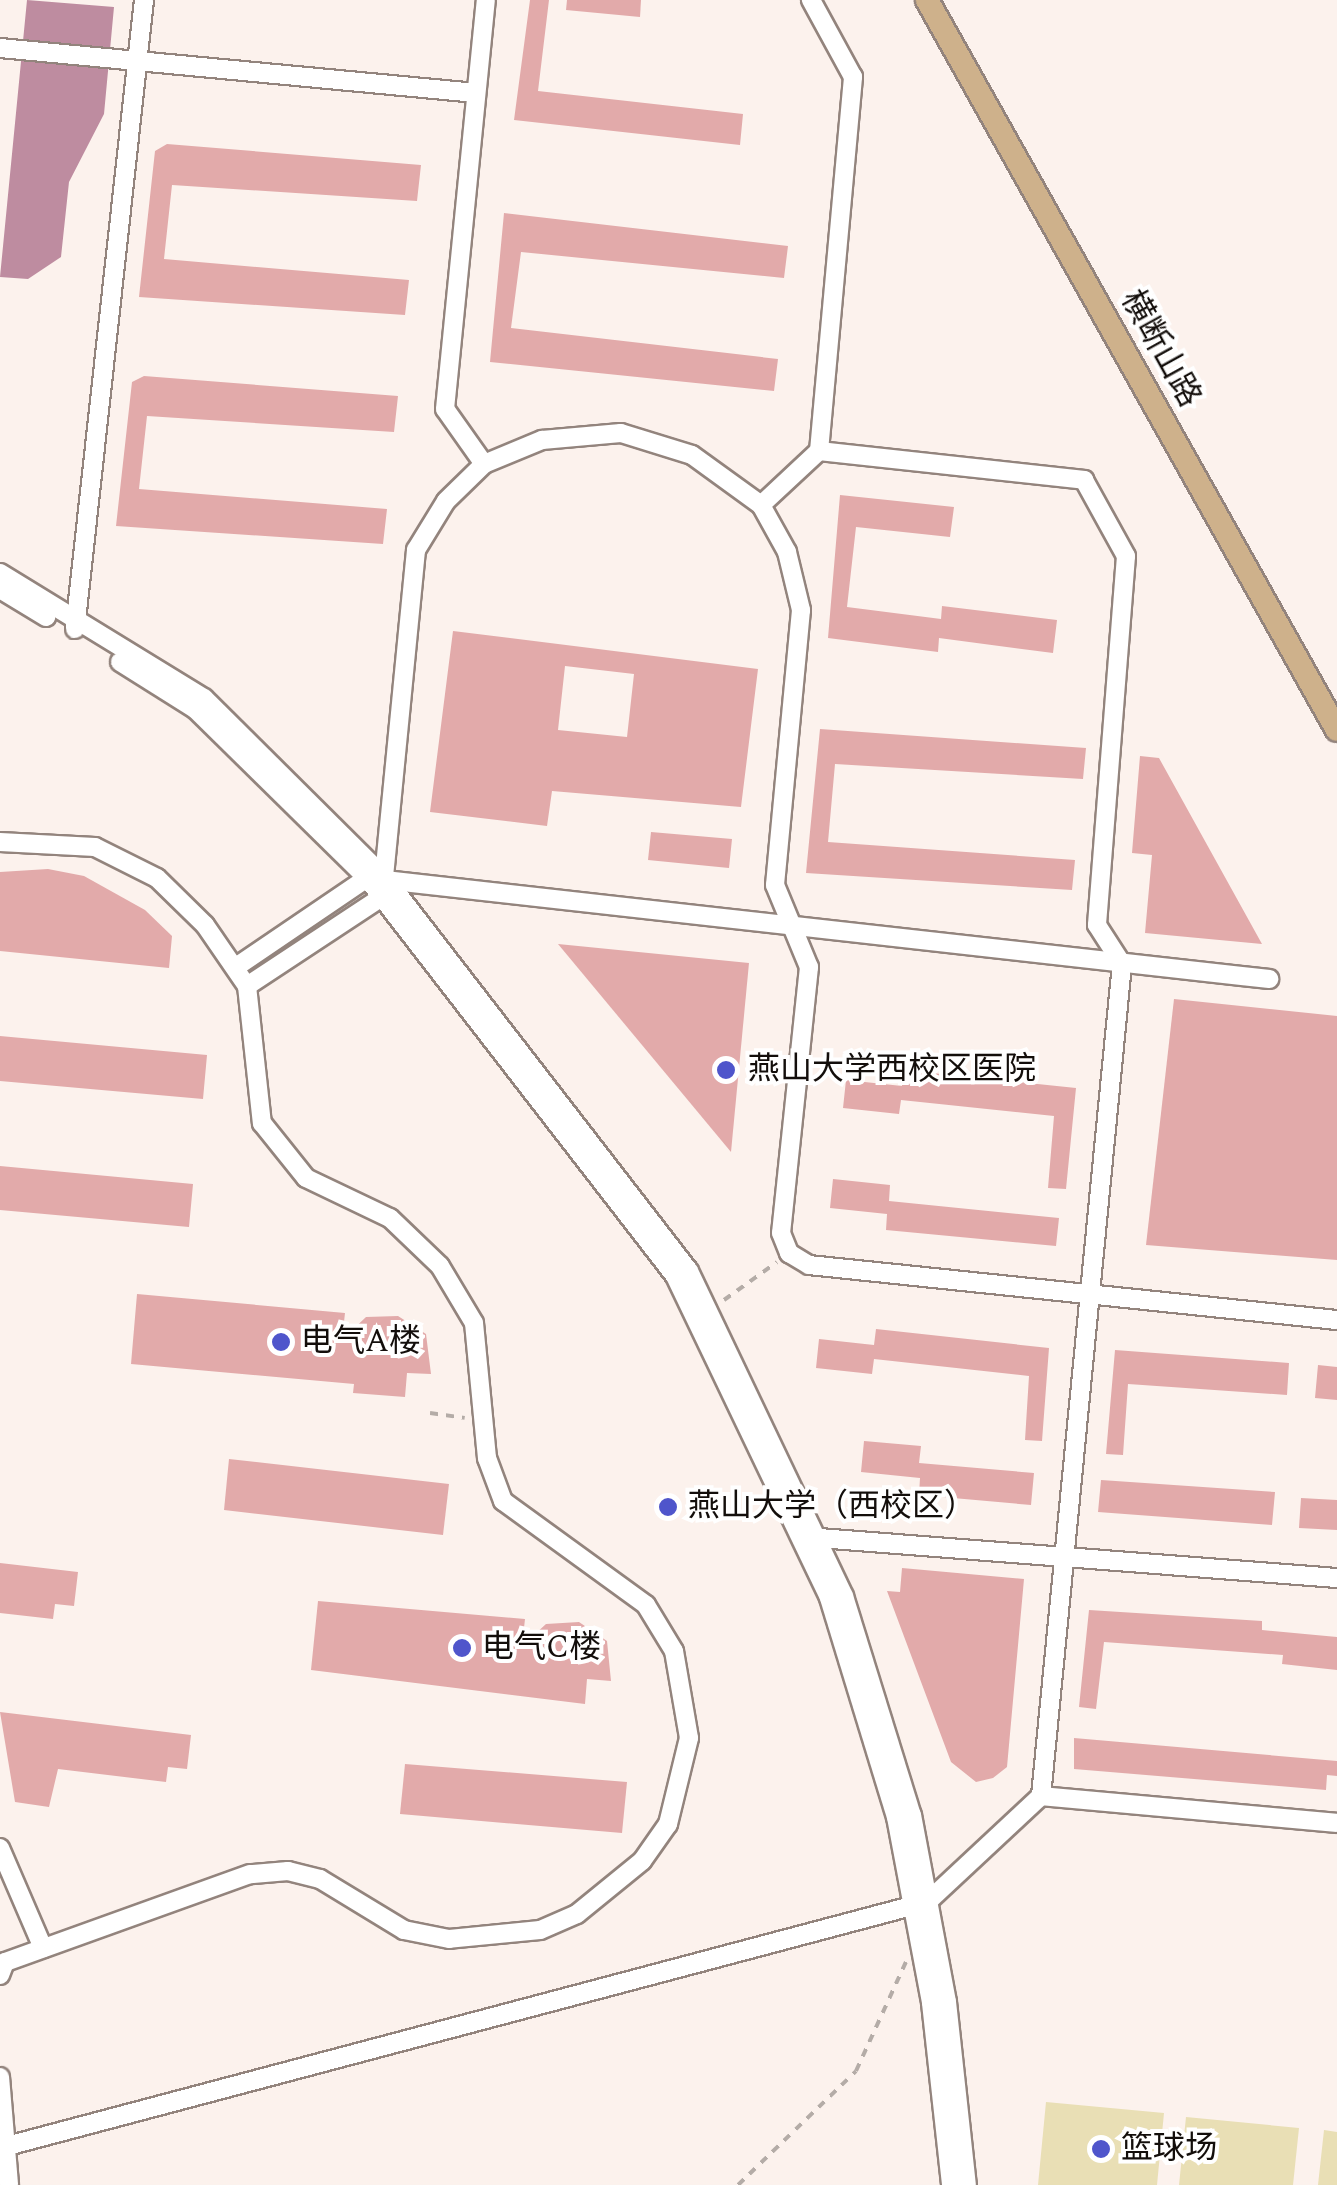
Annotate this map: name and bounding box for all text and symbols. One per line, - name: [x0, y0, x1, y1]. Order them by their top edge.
- street label: 横断山路: [1112, 284, 1208, 414]
- place label: 燕山大学西校区医院: [748, 1051, 1036, 1089]
- marker: 燕山大学西校区医院: [713, 1057, 739, 1083]
- place label: 电气A楼: [301, 1323, 421, 1361]
- marker: 电气A楼: [270, 1331, 292, 1353]
- place label: 燕山大学（西校区）: [688, 1488, 976, 1526]
- marker: 燕山大学（西校区）: [657, 1496, 679, 1518]
- place label: 电气C楼: [482, 1629, 601, 1667]
- marker: 电气C楼: [451, 1637, 473, 1659]
- place label: 篮球场: [1121, 2130, 1217, 2168]
- marker: 篮球场: [1090, 2138, 1112, 2160]

